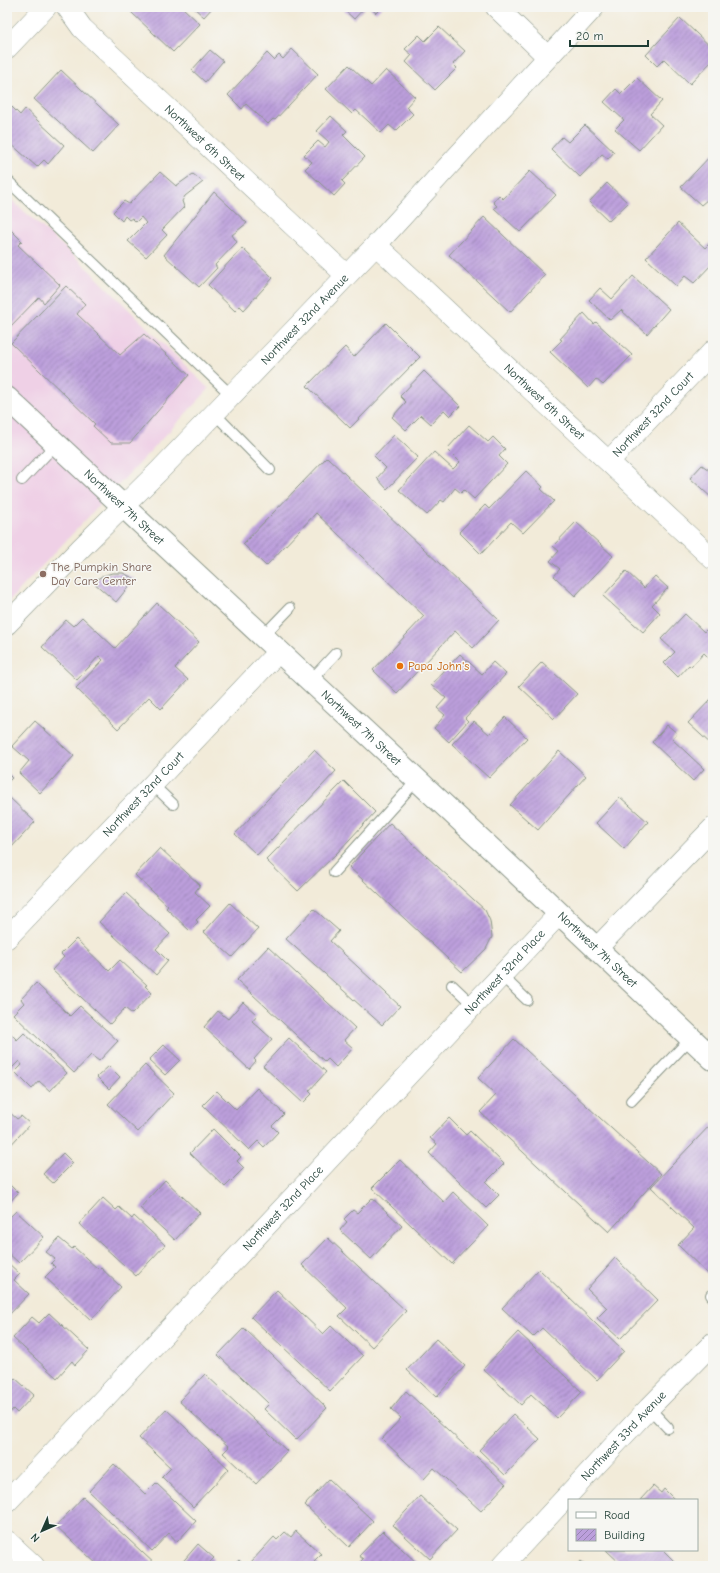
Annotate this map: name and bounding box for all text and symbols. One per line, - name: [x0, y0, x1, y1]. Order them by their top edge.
- scale bar: [570, 22, 648, 48]
- text: 20 m: [576, 29, 604, 43]
- street label: Northwest 6th Street: [162, 102, 248, 184]
- street label: Northwest 32nd Avenue: [258, 271, 351, 368]
- street label: Northwest 6th Street: [501, 361, 588, 443]
- street label: Northwest 32nd Court: [609, 369, 697, 460]
- street label: Northwest 7th Street: [81, 466, 167, 548]
- place label: The Pumpkin Share Day Care Center: [51, 560, 152, 588]
- marker: The Pumpkin Share Day Care Center: [38, 569, 48, 579]
- place label: Papa John's: [408, 659, 469, 673]
- marker: Papa John's: [395, 661, 405, 671]
- street label: Northwest 7th Street: [318, 687, 404, 769]
- street label: Northwest 32nd Court: [100, 748, 187, 840]
- street label: Northwest 7th Street: [555, 909, 640, 991]
- street label: Northwest 32nd Place: [461, 927, 548, 1017]
- street label: Northwest 32nd Place: [240, 1163, 326, 1253]
- street label: Northwest 33rd Avenue: [578, 1388, 669, 1484]
- legend: [568, 1499, 698, 1551]
- text: Road: [604, 1508, 630, 1522]
- north arrow: [22, 1511, 62, 1551]
- text: Building: [604, 1528, 645, 1542]
- text: N: [28, 1531, 42, 1545]

